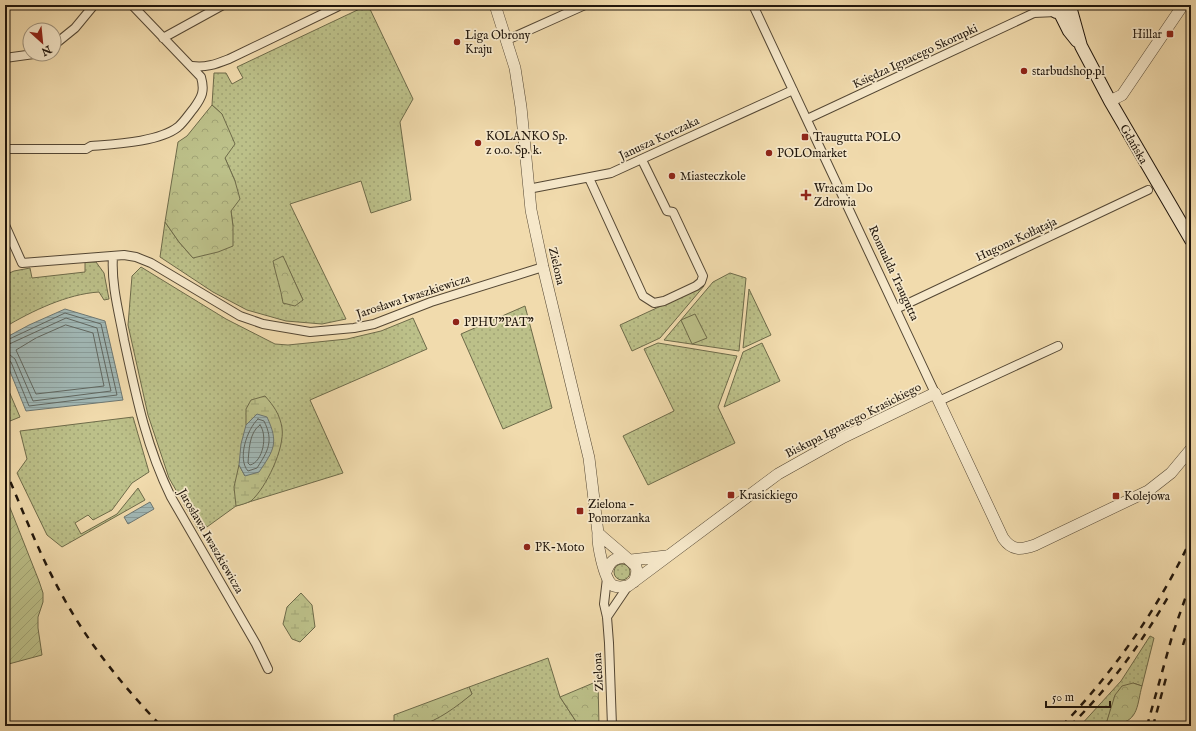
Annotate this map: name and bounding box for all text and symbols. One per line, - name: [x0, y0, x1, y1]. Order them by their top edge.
- street label: Księdza Ignacego Skorupki: [850, 21, 981, 93]
- north arrow: [22, 22, 62, 62]
- place label: Hillar: [1132, 27, 1163, 42]
- place label: Liga Obrony Kraju: [465, 28, 531, 57]
- marker: Hillar: [1165, 29, 1175, 39]
- marker: Liga Obrony Kraju: [452, 37, 462, 47]
- text: N: [38, 41, 54, 59]
- place label: starbudshop.pl: [1032, 64, 1105, 80]
- marker: starbudshop.pl: [1019, 66, 1029, 76]
- street label: Janusza Korczaka: [615, 113, 703, 165]
- street label: Gdańska: [1116, 122, 1151, 167]
- place label: KOLANKO Sp. z o.o. Sp. k.: [486, 129, 568, 159]
- place label: Traugutta POLO: [813, 130, 901, 145]
- marker: Traugutta POLO: [800, 132, 810, 142]
- marker: KOLANKO Sp. z o.o. Sp. k.: [473, 138, 483, 148]
- place label: POLOmarket: [777, 146, 847, 161]
- marker: POLOmarket: [764, 148, 774, 158]
- place label: Miasteczkole: [680, 169, 746, 184]
- marker: Miasteczkole: [667, 171, 677, 181]
- place label: Wracam Do Zdrowia: [814, 181, 873, 210]
- marker: Wracam Do Zdrowia: [801, 190, 811, 200]
- street label: Hugona Kołłątaja: [973, 214, 1060, 265]
- street label: Romualda Traugutta: [865, 223, 923, 324]
- street label: Zielona: [545, 246, 568, 287]
- street label: Jarosława Iwaszkiewicza: [353, 271, 473, 324]
- place label: PPHU"PAT": [464, 315, 534, 330]
- marker: PPHU"PAT": [451, 317, 461, 327]
- street label: Biskupa Ignacego Krasickiego: [783, 379, 925, 462]
- street label: Jarosława Iwaszkiewicza: [173, 484, 247, 598]
- place label: Krasickiego: [739, 488, 798, 503]
- place label: Kolejowa: [1124, 489, 1171, 504]
- marker: Krasickiego: [726, 490, 736, 500]
- marker: Kolejowa: [1111, 491, 1121, 501]
- place label: Zielona - Pomorzanka: [588, 497, 651, 526]
- marker: Zielona - Pomorzanka: [575, 506, 585, 516]
- place label: PK-Moto: [535, 540, 585, 555]
- marker: PK-Moto: [522, 542, 532, 552]
- street label: Zielona: [590, 652, 607, 691]
- scale bar: [1046, 683, 1110, 709]
- text: 50 m: [1052, 690, 1074, 705]

